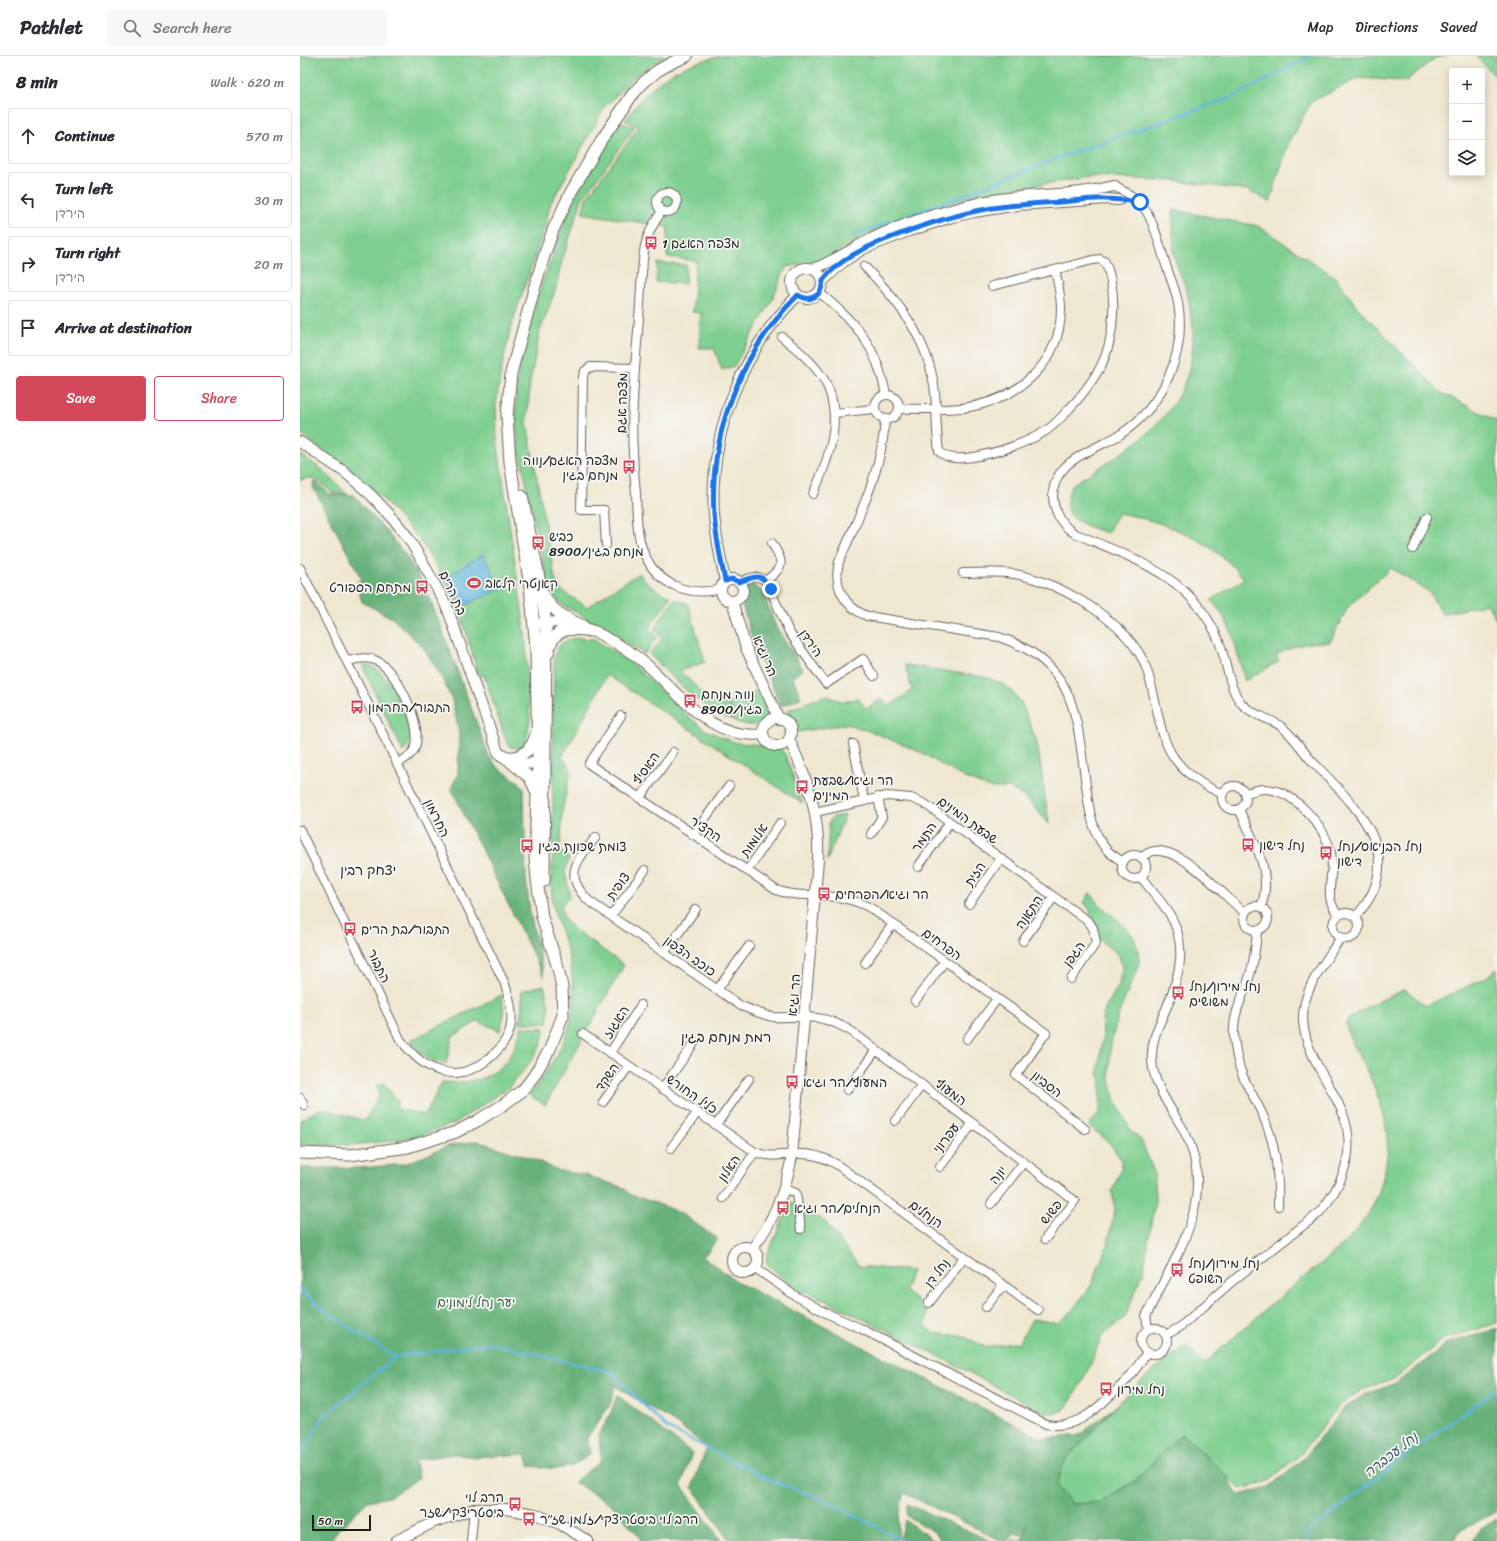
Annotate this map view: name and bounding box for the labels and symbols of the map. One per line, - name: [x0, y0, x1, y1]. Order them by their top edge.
- route start: [1131, 193, 1149, 211]
- place label: מצפה האגם 1: [662, 232, 740, 255]
- bus stop icon: מצפה האגם 1: [643, 235, 659, 251]
- street label: מצפה אגם: [609, 372, 635, 434]
- place label: מצפה האגם/נווה מנחם בגין: [523, 449, 618, 487]
- bus stop icon: מצפה האגם/נווה מנחם בגין: [621, 459, 637, 475]
- place label: כביש 8900/מנחם בגין: [549, 525, 644, 563]
- bus stop icon: כביש 8900/מנחם בגין: [530, 535, 546, 551]
- street label: בת הרים: [433, 567, 473, 619]
- place label: קאנטרי קלאב: [485, 572, 558, 595]
- sports icon: קאנטרי קלאב: [466, 575, 482, 591]
- place label: מתחם הספורט: [329, 576, 411, 599]
- bus stop icon: מתחם הספורט: [414, 579, 430, 595]
- route end: [762, 580, 780, 598]
- street label: הירדן: [793, 624, 829, 662]
- street label: הר וגיא: [746, 632, 784, 680]
- place label: נווה מנחם בגין/8900: [701, 683, 762, 721]
- bus stop icon: נווה מנחם בגין/8900: [682, 693, 698, 709]
- place label: התבור/החרמון: [368, 696, 451, 719]
- bus stop icon: התבור/החרמון: [349, 699, 365, 715]
- street label: האסיף: [626, 746, 666, 790]
- place label: הר וגיא/שבעת המינים: [812, 769, 893, 807]
- bus stop icon: הר וגיא/שבעת המינים: [794, 779, 810, 795]
- street label: שבעת המינים: [933, 790, 1003, 850]
- street label: החרמון: [418, 795, 456, 841]
- street label: הקציר: [685, 810, 727, 848]
- street label: התמר: [905, 817, 943, 857]
- street label: אלומות: [733, 818, 774, 863]
- place label: נחל דישון: [1259, 834, 1305, 857]
- place label: צומת שכונת בגין: [538, 835, 626, 858]
- place label: נחל הבניאס/נחל דישון: [1337, 835, 1422, 873]
- bus stop icon: נחל דישון: [1240, 837, 1256, 853]
- bus stop icon: צומת שכונת בגין: [519, 838, 535, 854]
- bus stop icon: נחל הבניאס/נחל דישון: [1318, 845, 1334, 861]
- street label: הזית: [957, 857, 992, 892]
- district label: יצחק רבין: [340, 858, 396, 883]
- street label: צופית: [599, 867, 636, 906]
- place label: הר וגיא/הפרחים: [835, 883, 929, 906]
- bus stop icon: הר וגיא/הפרחים: [816, 886, 832, 902]
- street label: התאנה: [1009, 890, 1049, 934]
- place label: התבור/בת הרים: [361, 918, 450, 941]
- bus stop icon: התבור/בת הרים: [342, 921, 358, 937]
- street label: הפרחים: [917, 922, 967, 966]
- street label: כוכב הצפון: [659, 929, 721, 983]
- street label: הגפן: [1057, 936, 1091, 972]
- street label: התבור: [361, 945, 397, 987]
- street label: הר וגיא: [781, 973, 807, 1017]
- place label: נחל מירון/נחל משושים: [1189, 975, 1261, 1013]
- bus stop icon: נחל מירון/נחל משושים: [1170, 985, 1186, 1001]
- street label: האגוז: [596, 1001, 636, 1043]
- district label: רמת מנחם בגין: [681, 1025, 771, 1050]
- street label: השקד: [589, 1058, 625, 1096]
- street label: הסביון: [1026, 1064, 1068, 1104]
- street label: כליל החורש: [662, 1068, 722, 1120]
- place label: המעוף/הר וגיא: [803, 1071, 887, 1094]
- street label: המעוף: [930, 1072, 972, 1112]
- bus stop icon: המעוף/הר וגיא: [784, 1074, 800, 1090]
- street label: עפרוני: [927, 1117, 966, 1158]
- street label: האלון: [711, 1149, 747, 1187]
- street label: יונה: [983, 1160, 1013, 1190]
- street label: הנחלים: [904, 1194, 948, 1234]
- street label: פשוש: [1034, 1194, 1068, 1230]
- place label: הנחלים/הר וגיא: [794, 1197, 881, 1220]
- bus stop icon: הנחלים/הר וגיא: [775, 1200, 791, 1216]
- place label: נחל מירון/נחל השופט: [1188, 1252, 1260, 1290]
- street label: נחל דן: [918, 1253, 956, 1293]
- bus stop icon: נחל מירון/נחל השופט: [1169, 1262, 1185, 1278]
- park label: יער נחל לימונים: [437, 1291, 515, 1314]
- place label: נחל מירון: [1117, 1378, 1165, 1401]
- bus stop icon: נחל מירון: [1098, 1381, 1114, 1397]
- water label: נחל עכברה: [1358, 1425, 1424, 1484]
- place label: הרב לוי ביסטריצקי/שזר: [420, 1486, 504, 1524]
- bus stop icon: הרב לוי ביסטריצקי/שזר: [507, 1496, 523, 1512]
- place label: הרב לוי ביסטריצקי/זלמן שז״ר: [540, 1508, 698, 1531]
- bus stop icon: הרב לוי ביסטריצקי/זלמן שז״ר: [521, 1511, 537, 1527]
- scale bar: [312, 1513, 371, 1532]

